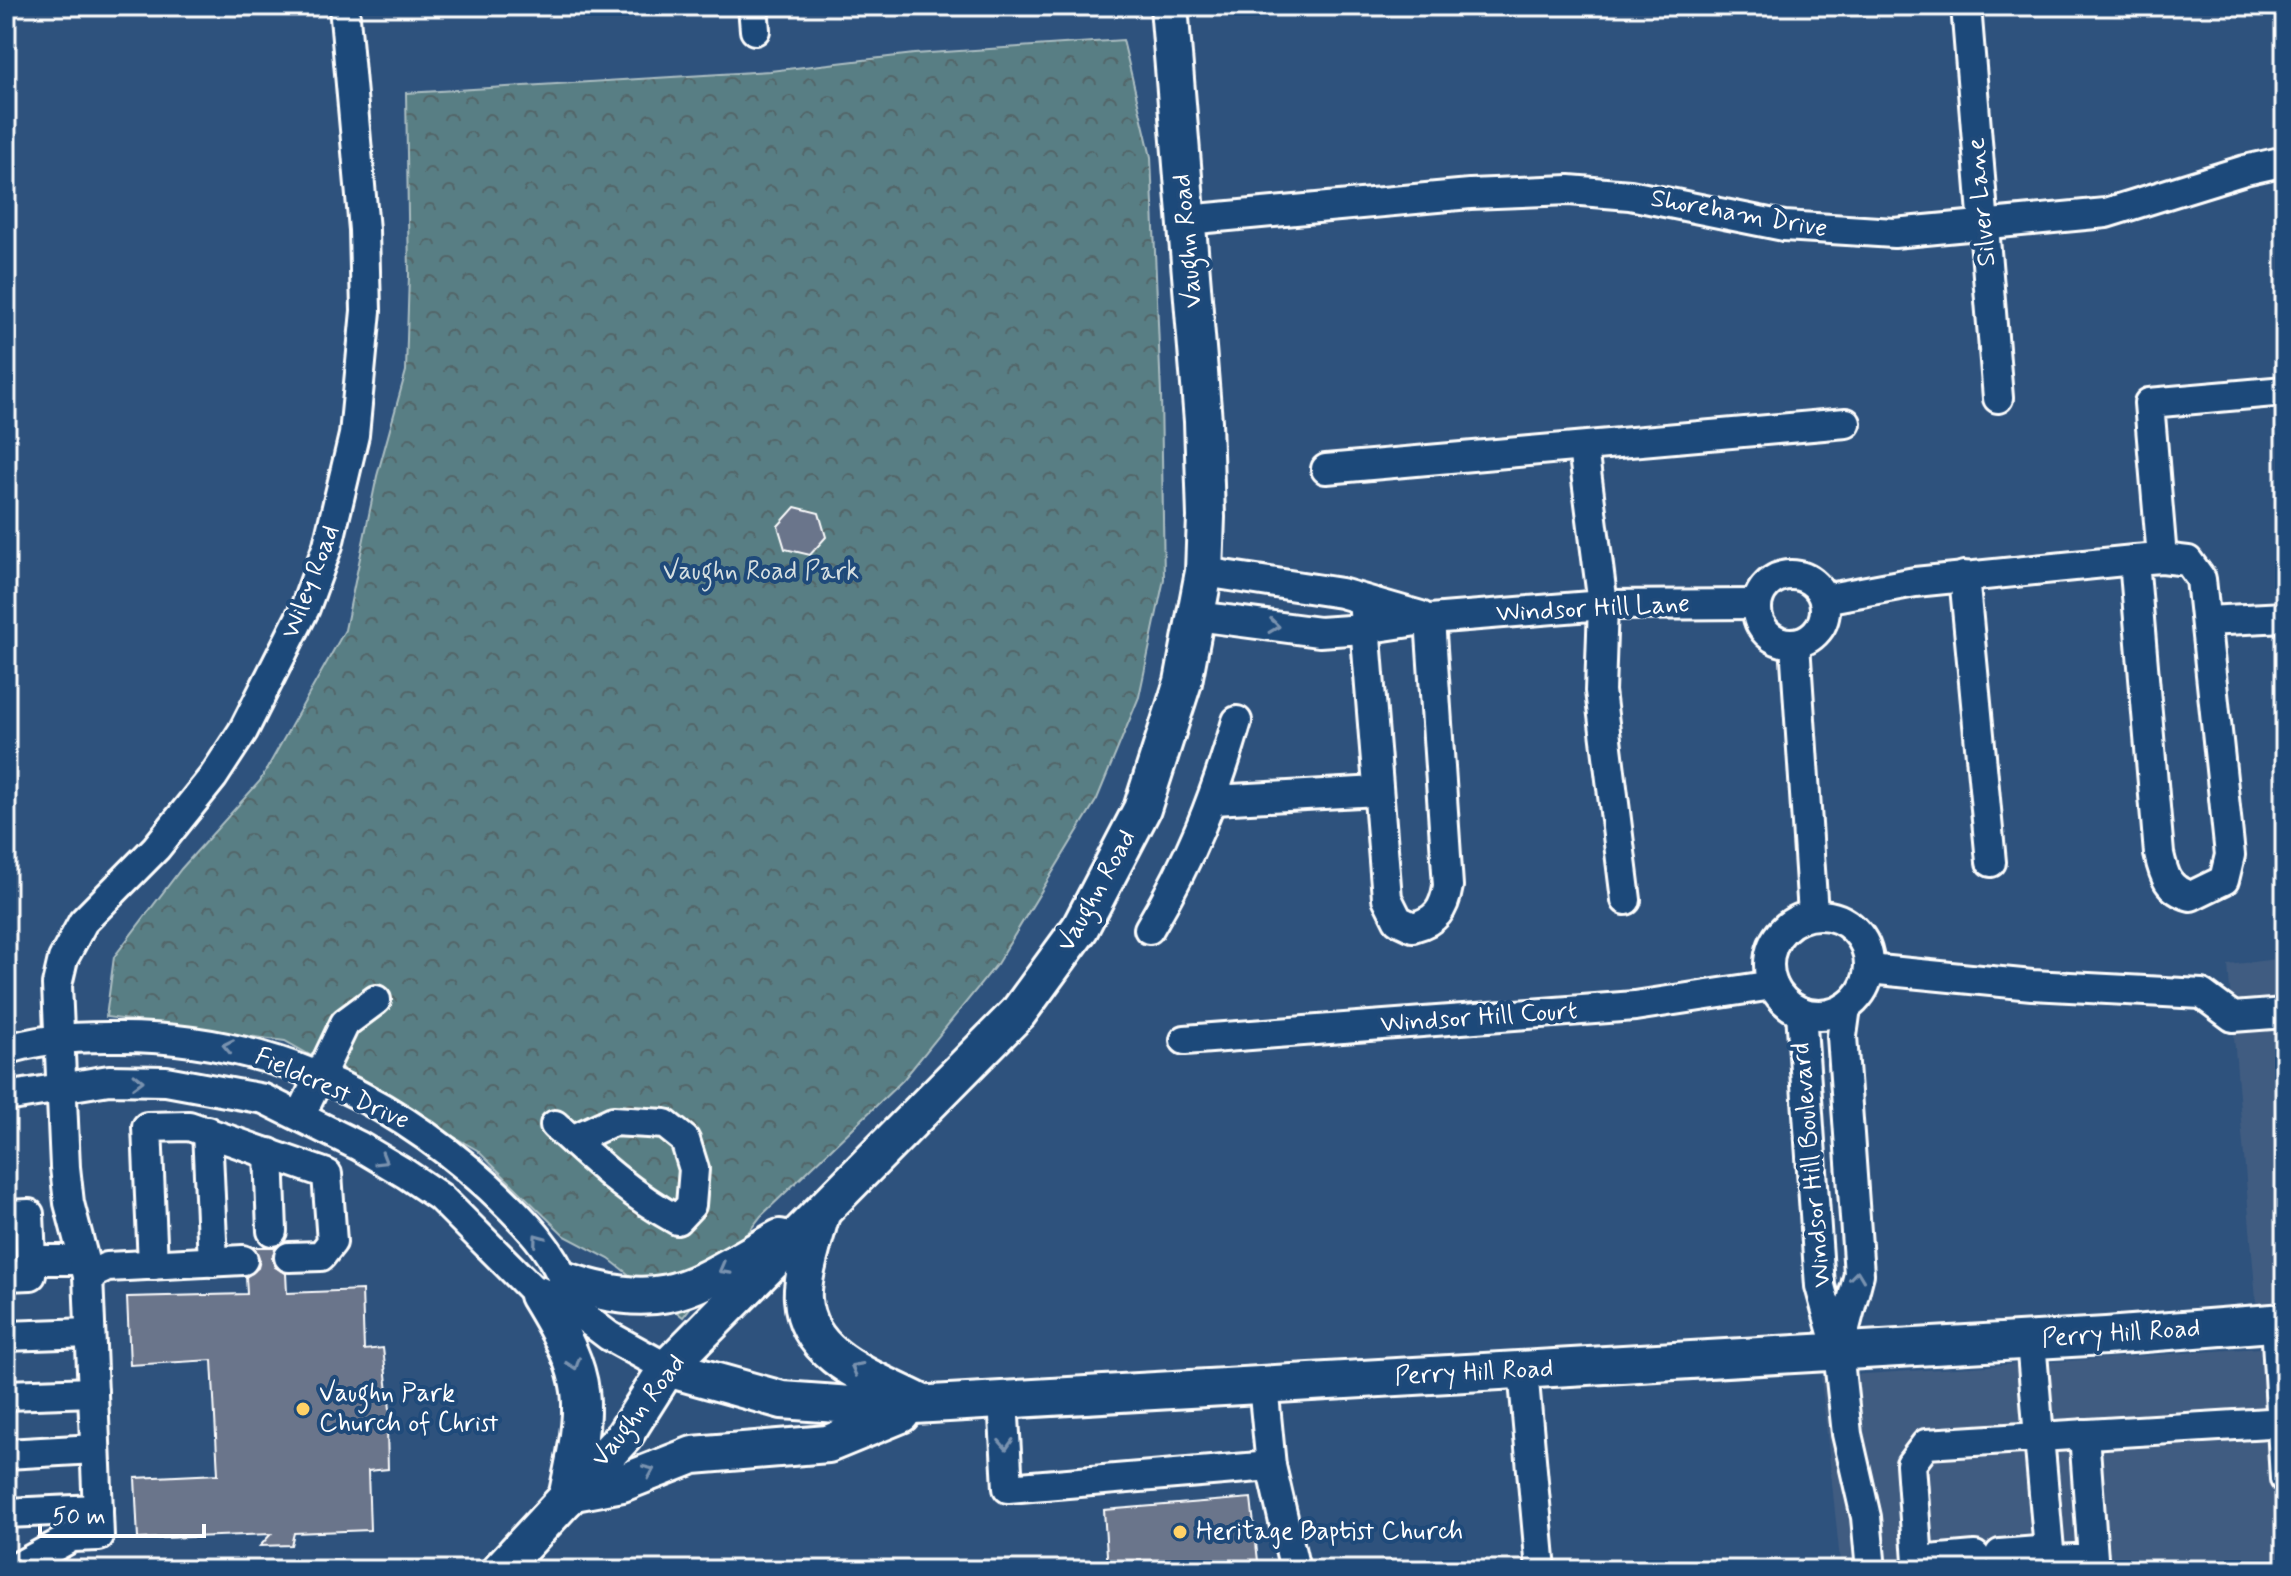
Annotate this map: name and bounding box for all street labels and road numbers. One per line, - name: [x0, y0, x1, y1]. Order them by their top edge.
- street label: Silver Lane: [1959, 136, 2005, 268]
- street label: Vaughn Road: [1165, 172, 1214, 310]
- street label: Shoreham Drive: [1648, 182, 1830, 246]
- street label: Wiley Road: [274, 520, 348, 644]
- street label: Windsor Hill Lane: [1495, 587, 1691, 631]
- street label: Vaughn Road: [1050, 824, 1147, 960]
- street label: Windsor Hill Court: [1379, 994, 1579, 1042]
- street label: Fieldcrest Drive: [249, 1040, 415, 1138]
- street label: Windsor Hill Boulevard: [1784, 1041, 1840, 1289]
- street label: Perry Hill Road: [2040, 1311, 2202, 1357]
- street label: Vaughn Road: [584, 1348, 696, 1476]
- street label: Perry Hill Road: [1394, 1352, 1554, 1394]

